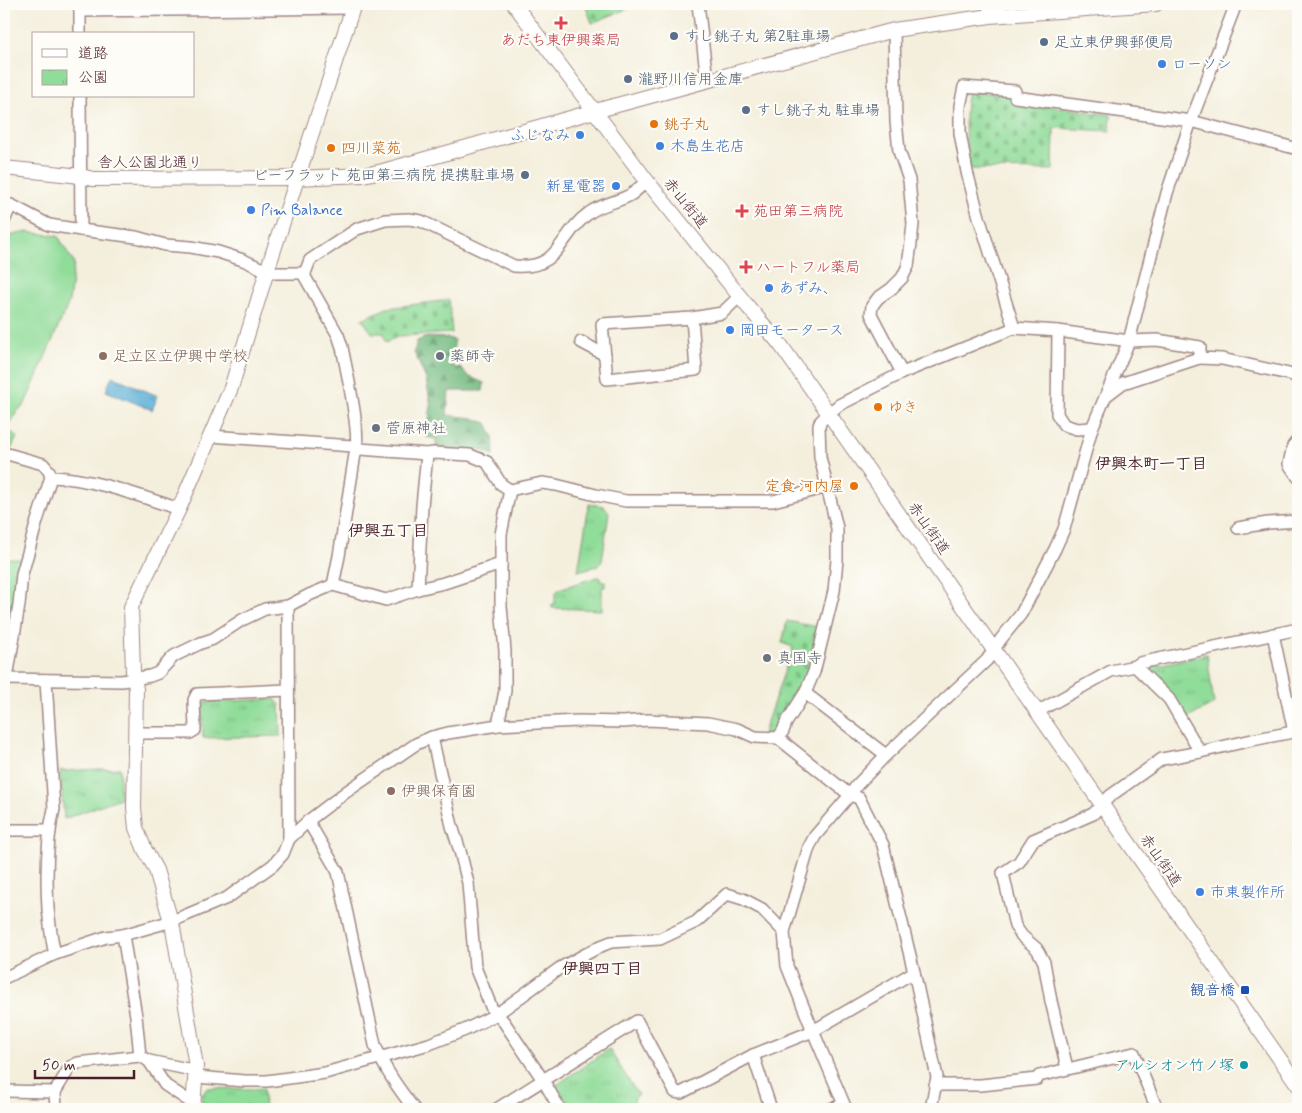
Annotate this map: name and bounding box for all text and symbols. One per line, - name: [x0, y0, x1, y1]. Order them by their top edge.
- marker: あだち東伊興薬局: [555, 17, 567, 29]
- place label: すし銚子丸 第2駐車場: [684, 27, 830, 47]
- marker: すし銚子丸 第2駐車場: [668, 30, 680, 42]
- place label: あだち東伊興薬局: [501, 31, 621, 51]
- legend: [32, 32, 195, 98]
- place label: 足立東伊興郵便局: [1054, 33, 1174, 53]
- marker: 足立東伊興郵便局: [1038, 36, 1050, 48]
- text: 道路: [78, 44, 108, 64]
- place label: ローソン: [1172, 55, 1232, 75]
- marker: ローソン: [1156, 58, 1168, 70]
- text: 公園: [78, 68, 108, 88]
- place label: 瀧野川信用金庫: [638, 70, 743, 90]
- marker: 瀧野川信用金庫: [622, 73, 634, 85]
- place label: すし銚子丸 駐車場: [756, 101, 880, 121]
- marker: すし銚子丸 駐車場: [740, 104, 752, 116]
- place label: 銚子丸: [664, 115, 709, 135]
- marker: 銚子丸: [648, 118, 660, 130]
- place label: ふじなみ: [510, 126, 570, 146]
- marker: ふじなみ: [574, 129, 586, 141]
- place label: 木島生花店: [670, 137, 745, 157]
- place label: 四川菜苑: [341, 139, 401, 159]
- marker: 木島生花店: [654, 140, 666, 152]
- marker: 四川菜苑: [325, 142, 337, 154]
- street label: 舎人公園北通り: [97, 153, 203, 173]
- place label: ビーフラット 苑田第三病院 提携駐車場: [253, 166, 515, 186]
- marker: ビーフラット 苑田第三病院 提携駐車場: [519, 169, 531, 181]
- street label: 赤山街道: [659, 174, 712, 233]
- place label: 新星電器: [546, 177, 606, 197]
- marker: 新星電器: [610, 180, 622, 192]
- place label: Pim Balance: [261, 201, 343, 221]
- place label: 苑田第三病院: [753, 202, 843, 222]
- marker: Pim Balance: [245, 204, 257, 216]
- marker: 苑田第三病院: [735, 204, 749, 218]
- place label: ハートフル薬局: [756, 258, 860, 278]
- marker: ハートフル薬局: [740, 261, 752, 273]
- place label: あずみ、: [779, 279, 838, 299]
- marker: あずみ、: [763, 282, 775, 294]
- place label: 岡田モータース: [740, 321, 844, 341]
- marker: 岡田モータース: [724, 324, 736, 336]
- place label: 足立区立伊興中学校: [113, 347, 248, 367]
- place label: 薬師寺: [450, 347, 495, 367]
- marker: 足立区立伊興中学校: [97, 350, 109, 362]
- marker: 薬師寺: [434, 350, 446, 362]
- place label: ゆき: [888, 398, 918, 418]
- marker: ゆき: [872, 401, 884, 413]
- place label: 菅原神社: [386, 419, 446, 439]
- marker: 菅原神社: [370, 422, 382, 434]
- district label: 伊興本町一丁目: [1095, 454, 1207, 475]
- place label: 定食 河内屋: [765, 477, 844, 497]
- marker: 定食 河内屋: [848, 480, 860, 492]
- street label: 赤山街道: [903, 498, 954, 559]
- district label: 伊興五丁目: [348, 521, 428, 542]
- place label: 真国寺: [777, 649, 822, 669]
- marker: 真国寺: [761, 652, 773, 664]
- place label: 伊興保育園: [401, 782, 476, 802]
- marker: 伊興保育園: [385, 785, 397, 797]
- street label: 赤山街道: [1135, 830, 1186, 891]
- place label: 市東製作所: [1210, 883, 1285, 903]
- marker: 市東製作所: [1194, 886, 1206, 898]
- district label: 伊興四丁目: [562, 959, 642, 980]
- place label: 観音橋: [1190, 981, 1235, 1001]
- marker: 観音橋: [1239, 984, 1251, 996]
- scale bar: [35, 1048, 134, 1080]
- text: 50 m: [42, 1056, 76, 1076]
- place label: アルシオン竹ノ塚: [1115, 1056, 1234, 1076]
- marker: アルシオン竹ノ塚: [1238, 1059, 1250, 1071]

